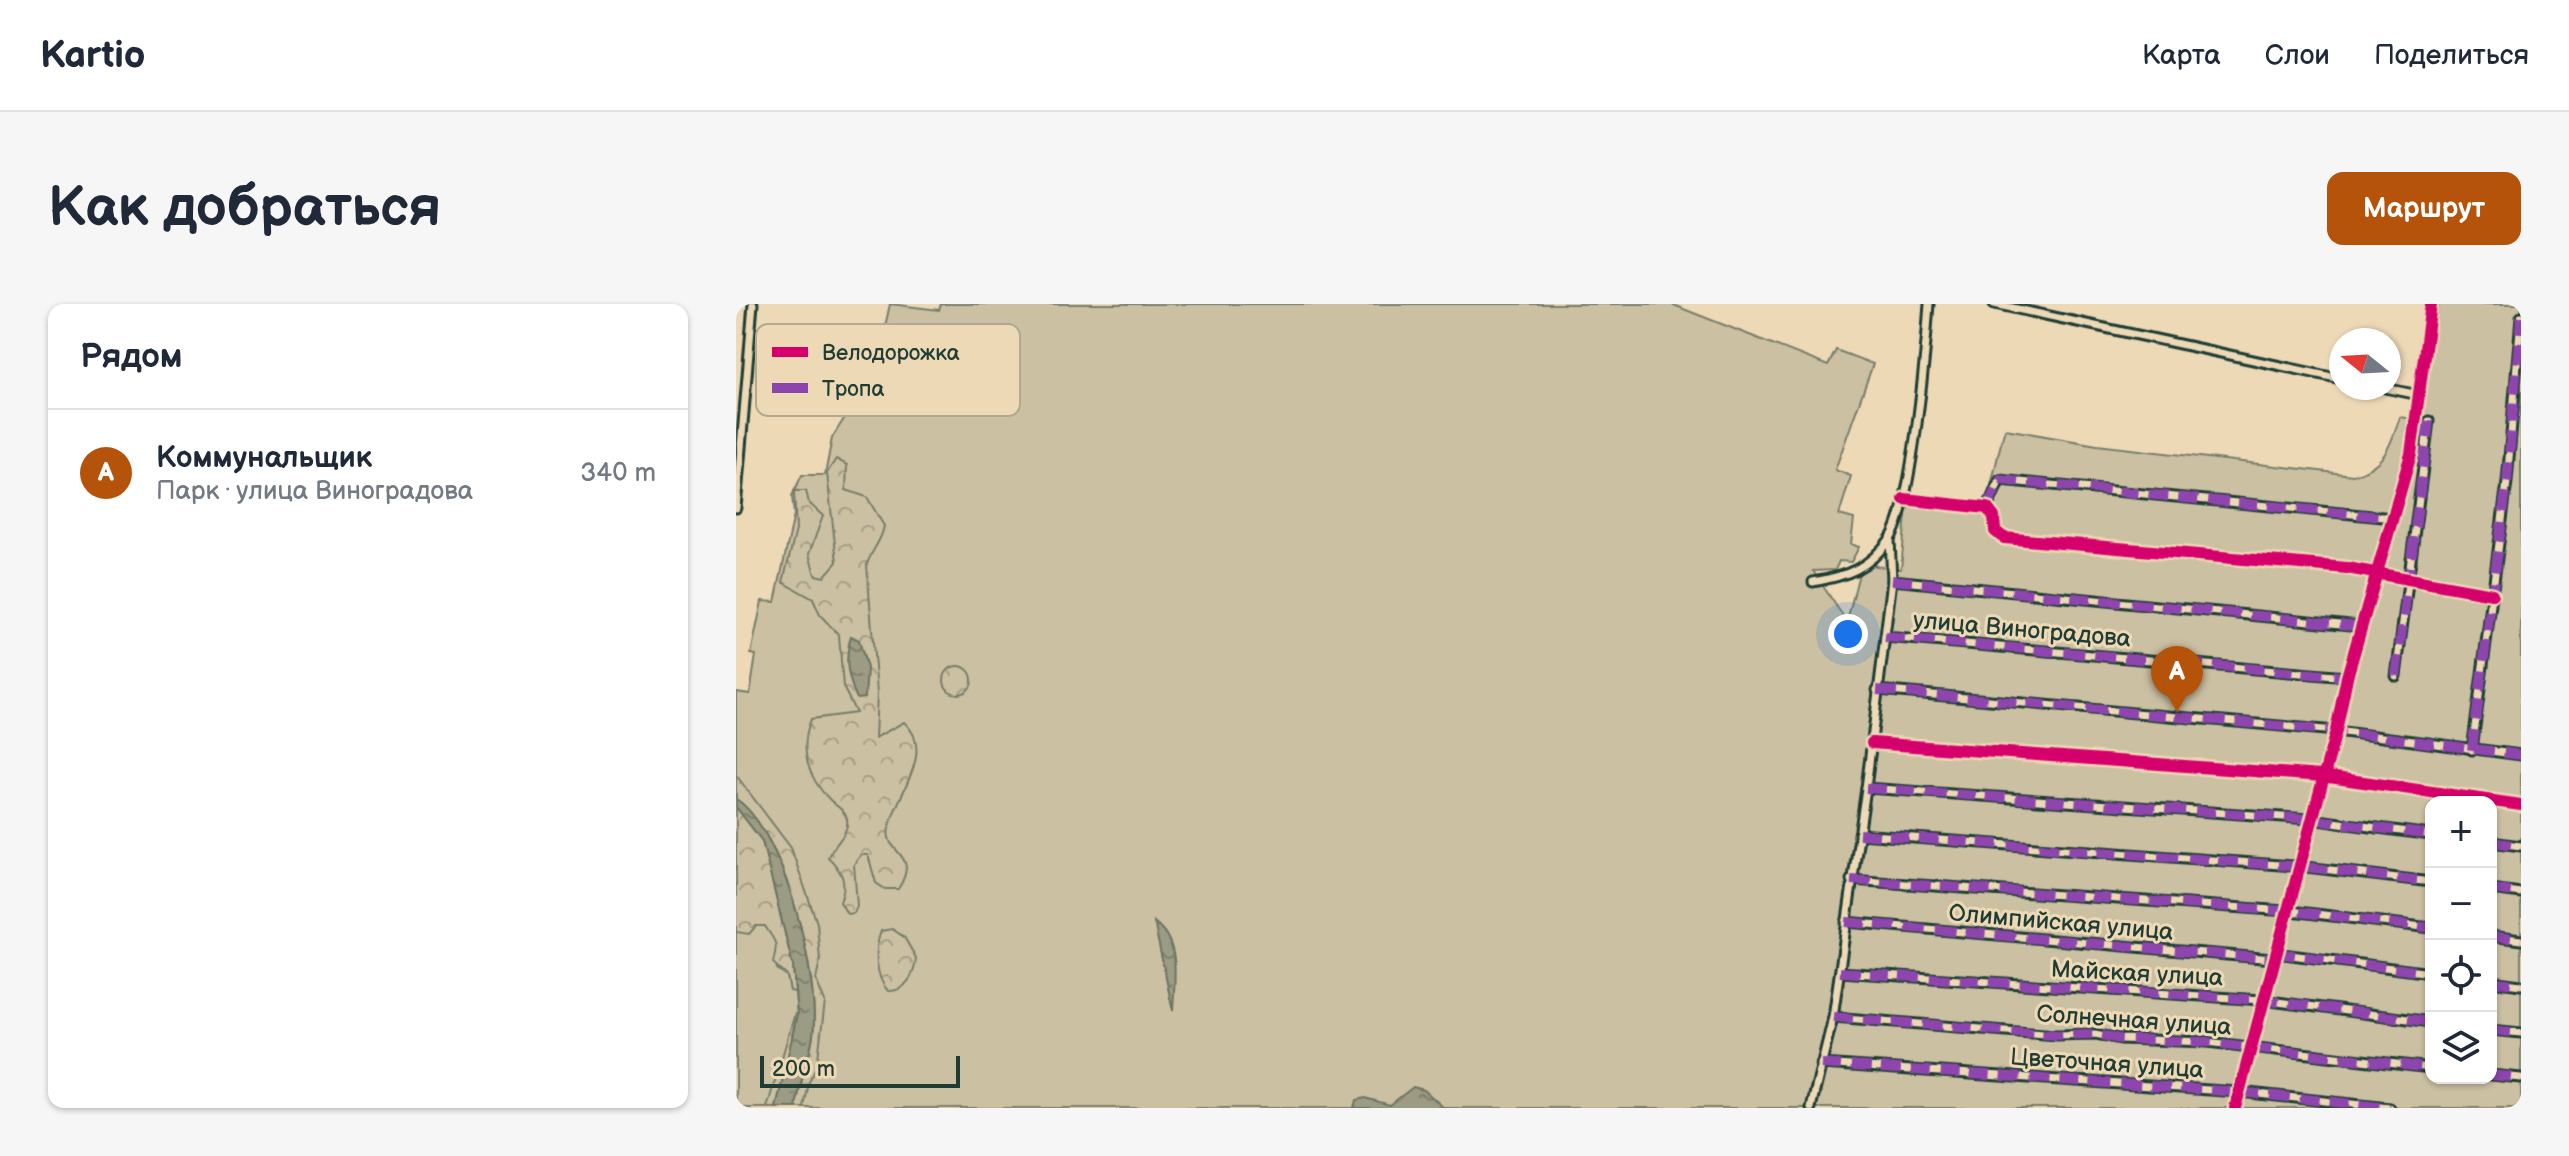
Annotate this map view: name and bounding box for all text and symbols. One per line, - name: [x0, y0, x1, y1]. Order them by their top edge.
- text: Kartio: [40, 33, 146, 78]
- text: Карта: [2142, 39, 2221, 72]
- text: Слои: [2265, 39, 2330, 72]
- text: Поделиться: [2374, 39, 2529, 72]
- button: Маршрут: [2327, 172, 2521, 245]
- text: Как добраться: [48, 175, 441, 242]
- legend: [756, 324, 1020, 416]
- north arrow: [2329, 328, 2401, 400]
- text: Рядом: [80, 336, 182, 377]
- text: Велодорожка: [822, 340, 960, 367]
- text: Тропа: [822, 376, 884, 403]
- text: Коммунальщик: [156, 440, 372, 476]
- text: A: [98, 458, 114, 489]
- text: 340 m: [580, 458, 656, 489]
- text: Парк · улица Виноградова: [156, 476, 473, 507]
- street label: улица Виноградова: [1912, 606, 2132, 653]
- your location: [1828, 614, 1868, 654]
- pin: A: [2151, 646, 2203, 712]
- map controls: [2425, 796, 2497, 1084]
- button: +: [2425, 796, 2497, 868]
- button: −: [2425, 868, 2497, 940]
- street label: Олимпийская улица: [1947, 898, 2175, 947]
- button: locate: [2425, 940, 2497, 1012]
- street label: Майская улица: [2050, 955, 2224, 992]
- street label: Солнечная улица: [2035, 999, 2232, 1042]
- button: layers: [2425, 1012, 2497, 1084]
- street label: Цветочная улица: [2009, 1042, 2205, 1085]
- scale bar: [760, 1052, 960, 1088]
- text: 200 m: [772, 1056, 835, 1083]

